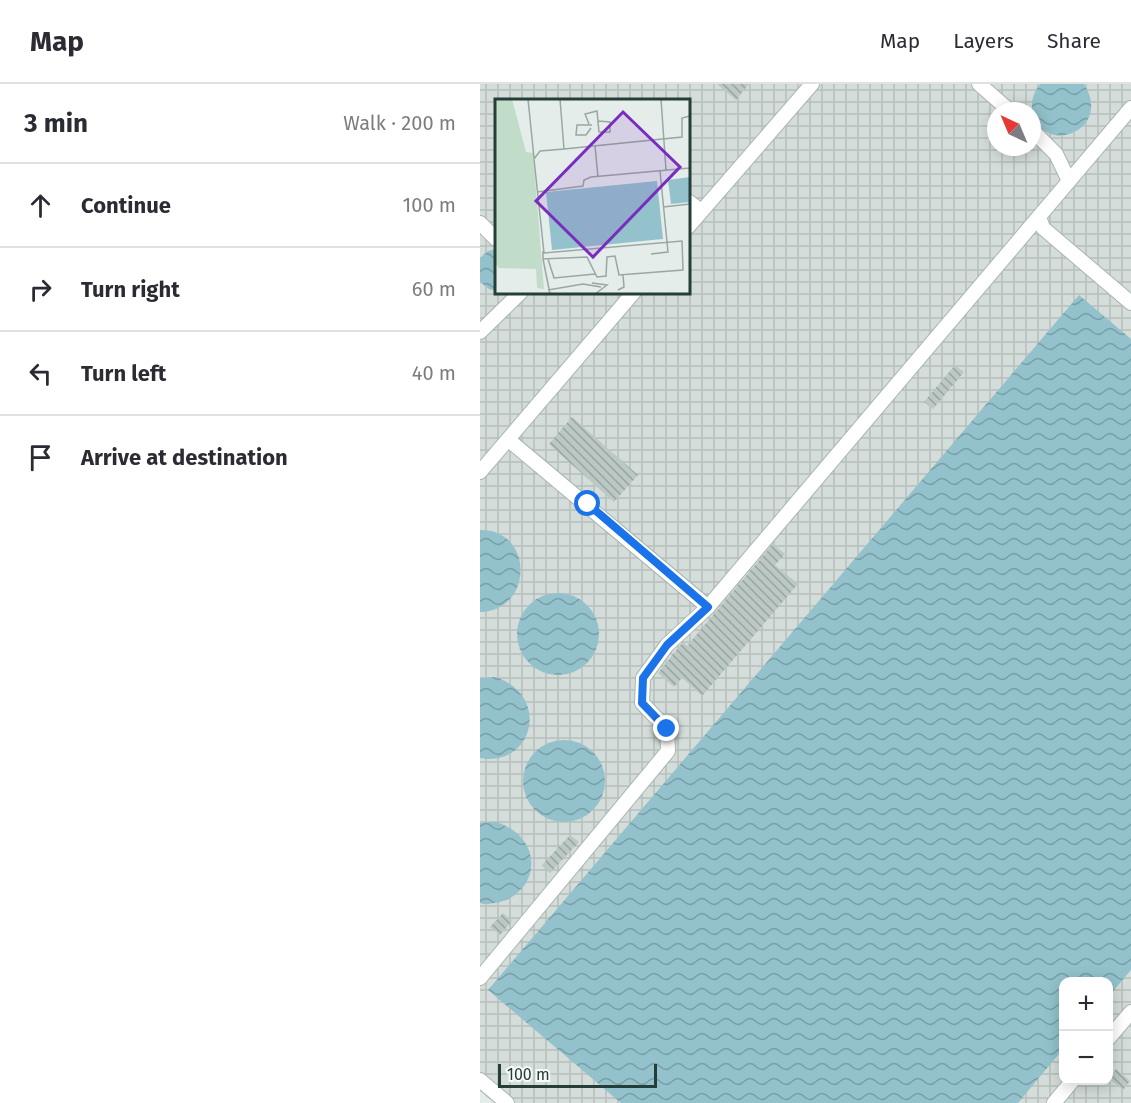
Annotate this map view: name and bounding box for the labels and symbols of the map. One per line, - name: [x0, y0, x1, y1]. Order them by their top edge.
- inset map: [495, 99, 690, 294]
- north arrow: [987, 102, 1041, 156]
- route start: [574, 490, 600, 516]
- route end: [653, 715, 679, 741]
- scale bar: [498, 1061, 657, 1088]

